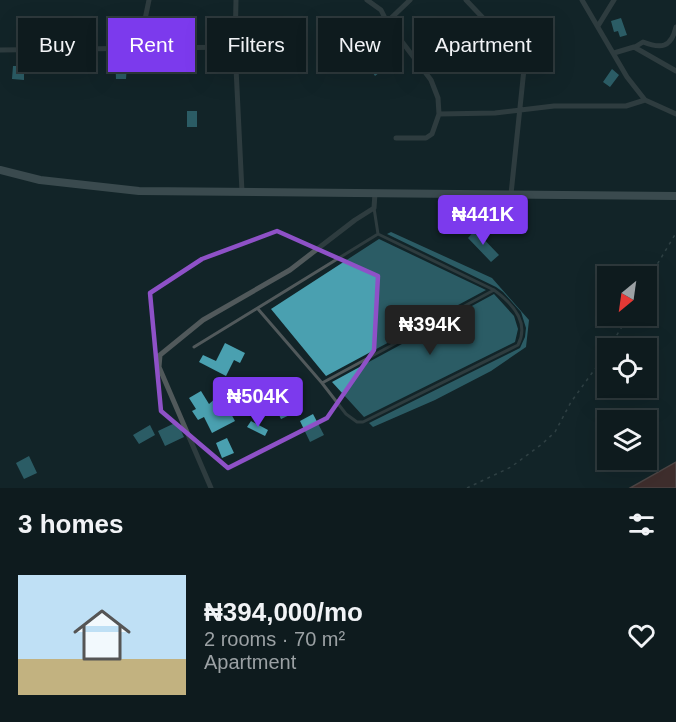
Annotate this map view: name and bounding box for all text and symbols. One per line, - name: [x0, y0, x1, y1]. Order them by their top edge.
- chip: Buy: [18, 18, 96, 72]
- chip: Rent: [108, 18, 195, 72]
- chip: Filters: [207, 18, 306, 72]
- chip: New: [318, 18, 402, 72]
- chip: Apartment: [414, 18, 553, 72]
- pin: ₦441K: [441, 195, 525, 246]
- text: ₦441K: [452, 203, 514, 225]
- north arrow: [597, 266, 657, 326]
- map controls: [597, 266, 657, 470]
- pin: ₦394K: [388, 305, 472, 356]
- text: ₦394K: [399, 313, 461, 335]
- button: locate: [597, 338, 657, 398]
- pin: ₦504K: [216, 377, 300, 428]
- text: ₦504K: [227, 385, 289, 407]
- button: layers: [597, 410, 657, 470]
- icon: filters: [625, 508, 658, 541]
- text: 3 homes: [18, 509, 124, 539]
- text: ₦394,000/mo: [204, 597, 363, 627]
- icon: home: [66, 599, 138, 671]
- icon: heart: [625, 619, 658, 652]
- text: 2 rooms · 70 m²: [204, 628, 345, 650]
- text: Apartment: [204, 651, 296, 673]

